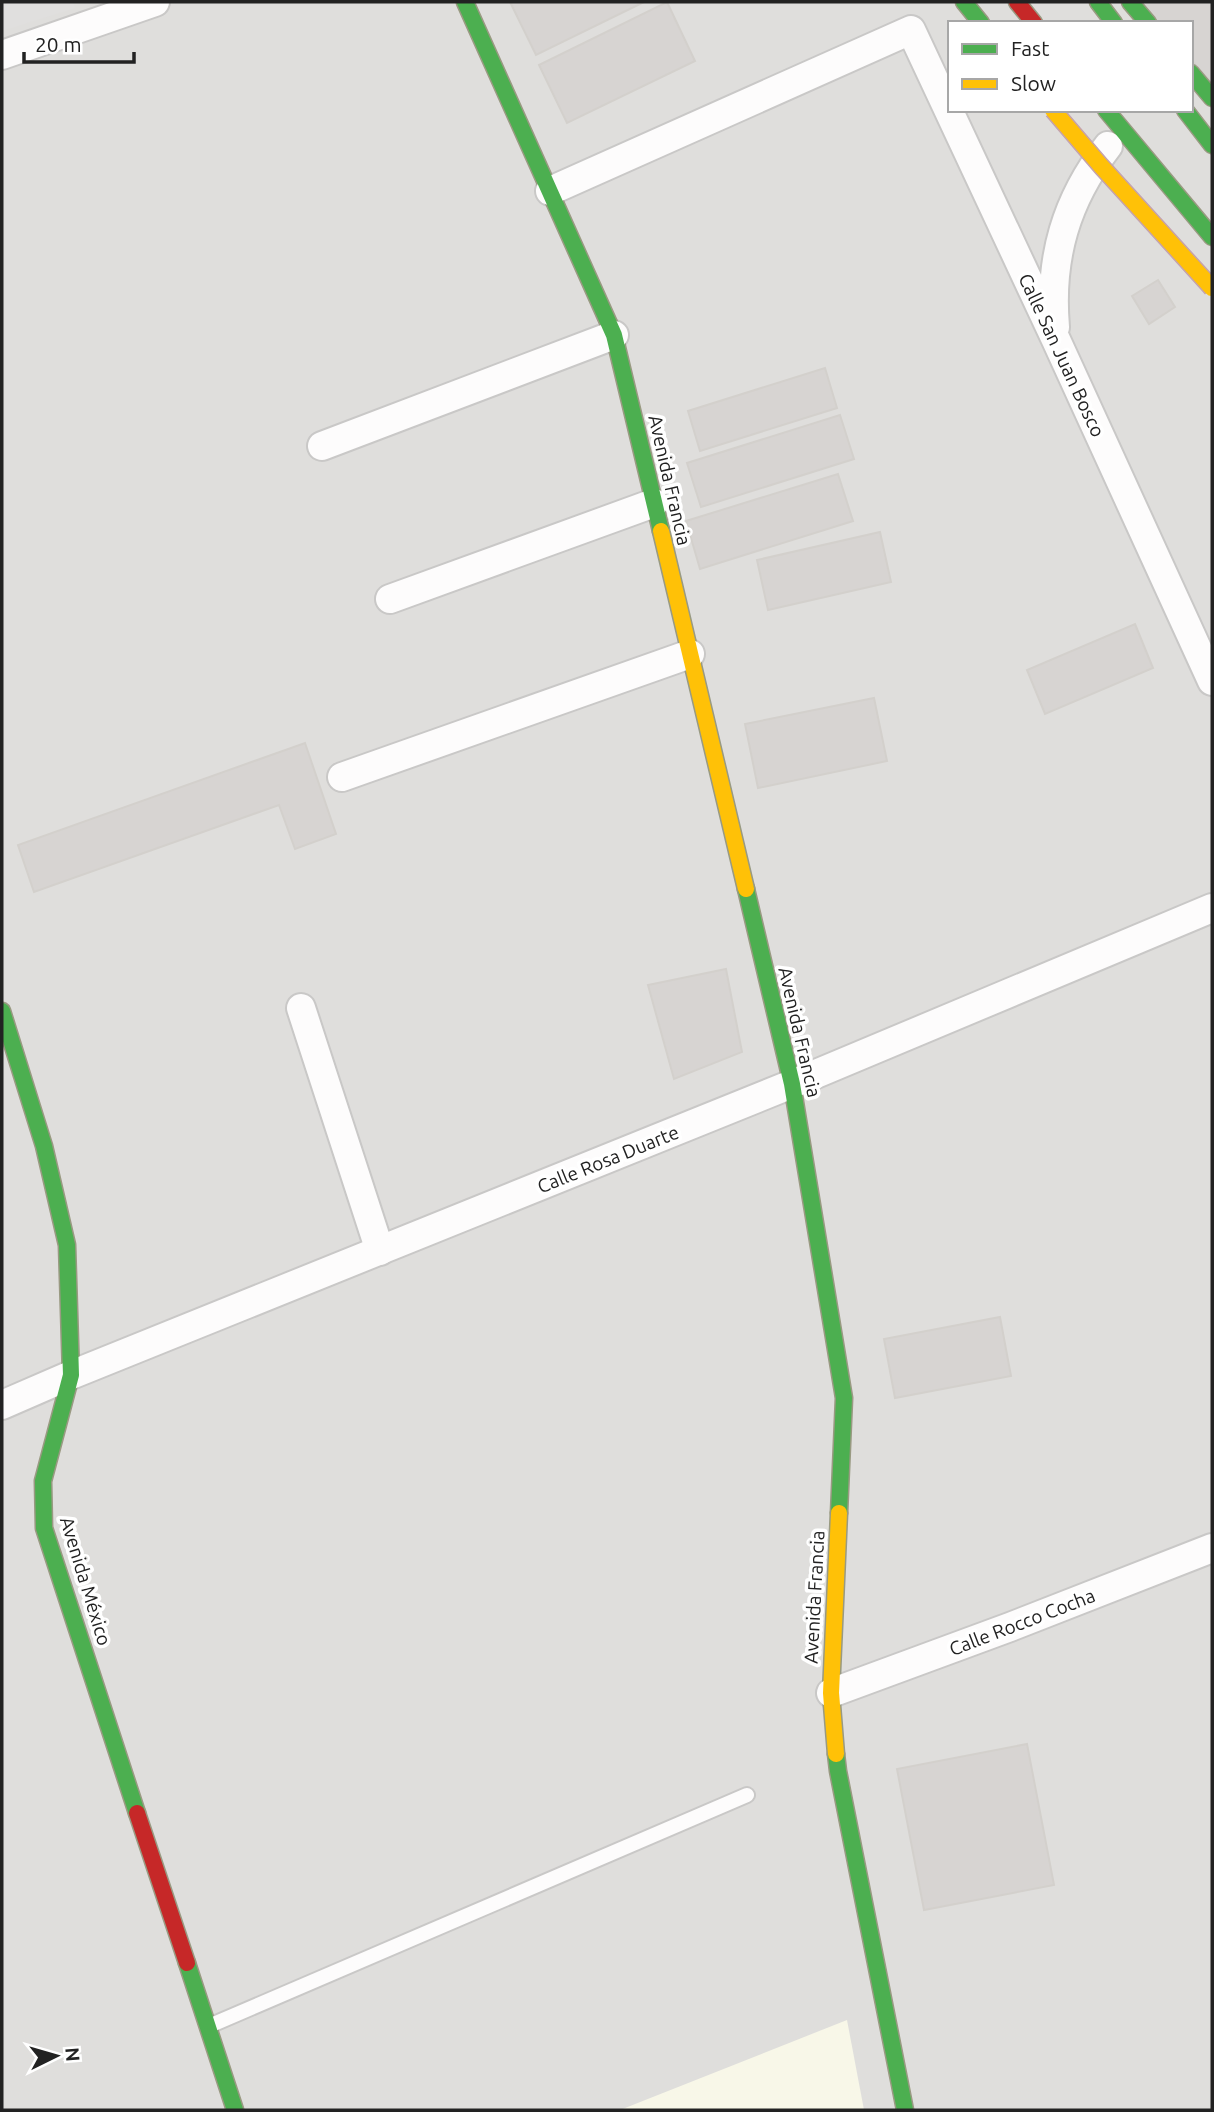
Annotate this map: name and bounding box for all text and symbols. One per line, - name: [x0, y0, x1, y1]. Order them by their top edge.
- scale bar: [24, 21, 135, 65]
- legend: [948, 21, 1193, 112]
- text: 20 m: [35, 32, 82, 56]
- text: Fast: [1011, 36, 1049, 60]
- text: Slow: [1011, 71, 1056, 95]
- street label: Calle San Juan Bosco: [1014, 270, 1110, 440]
- street label: Avenida Francia: [644, 413, 696, 547]
- street label: Avenida Francia: [774, 965, 826, 1099]
- street label: Calle Rosa Duarte: [534, 1121, 682, 1197]
- street label: Avenida México: [56, 1514, 116, 1648]
- street label: Avenida Francia: [800, 1530, 828, 1664]
- street label: Calle Rocco Cocha: [946, 1584, 1098, 1660]
- north arrow: [21, 2021, 91, 2091]
- text: N: [61, 2046, 85, 2063]

